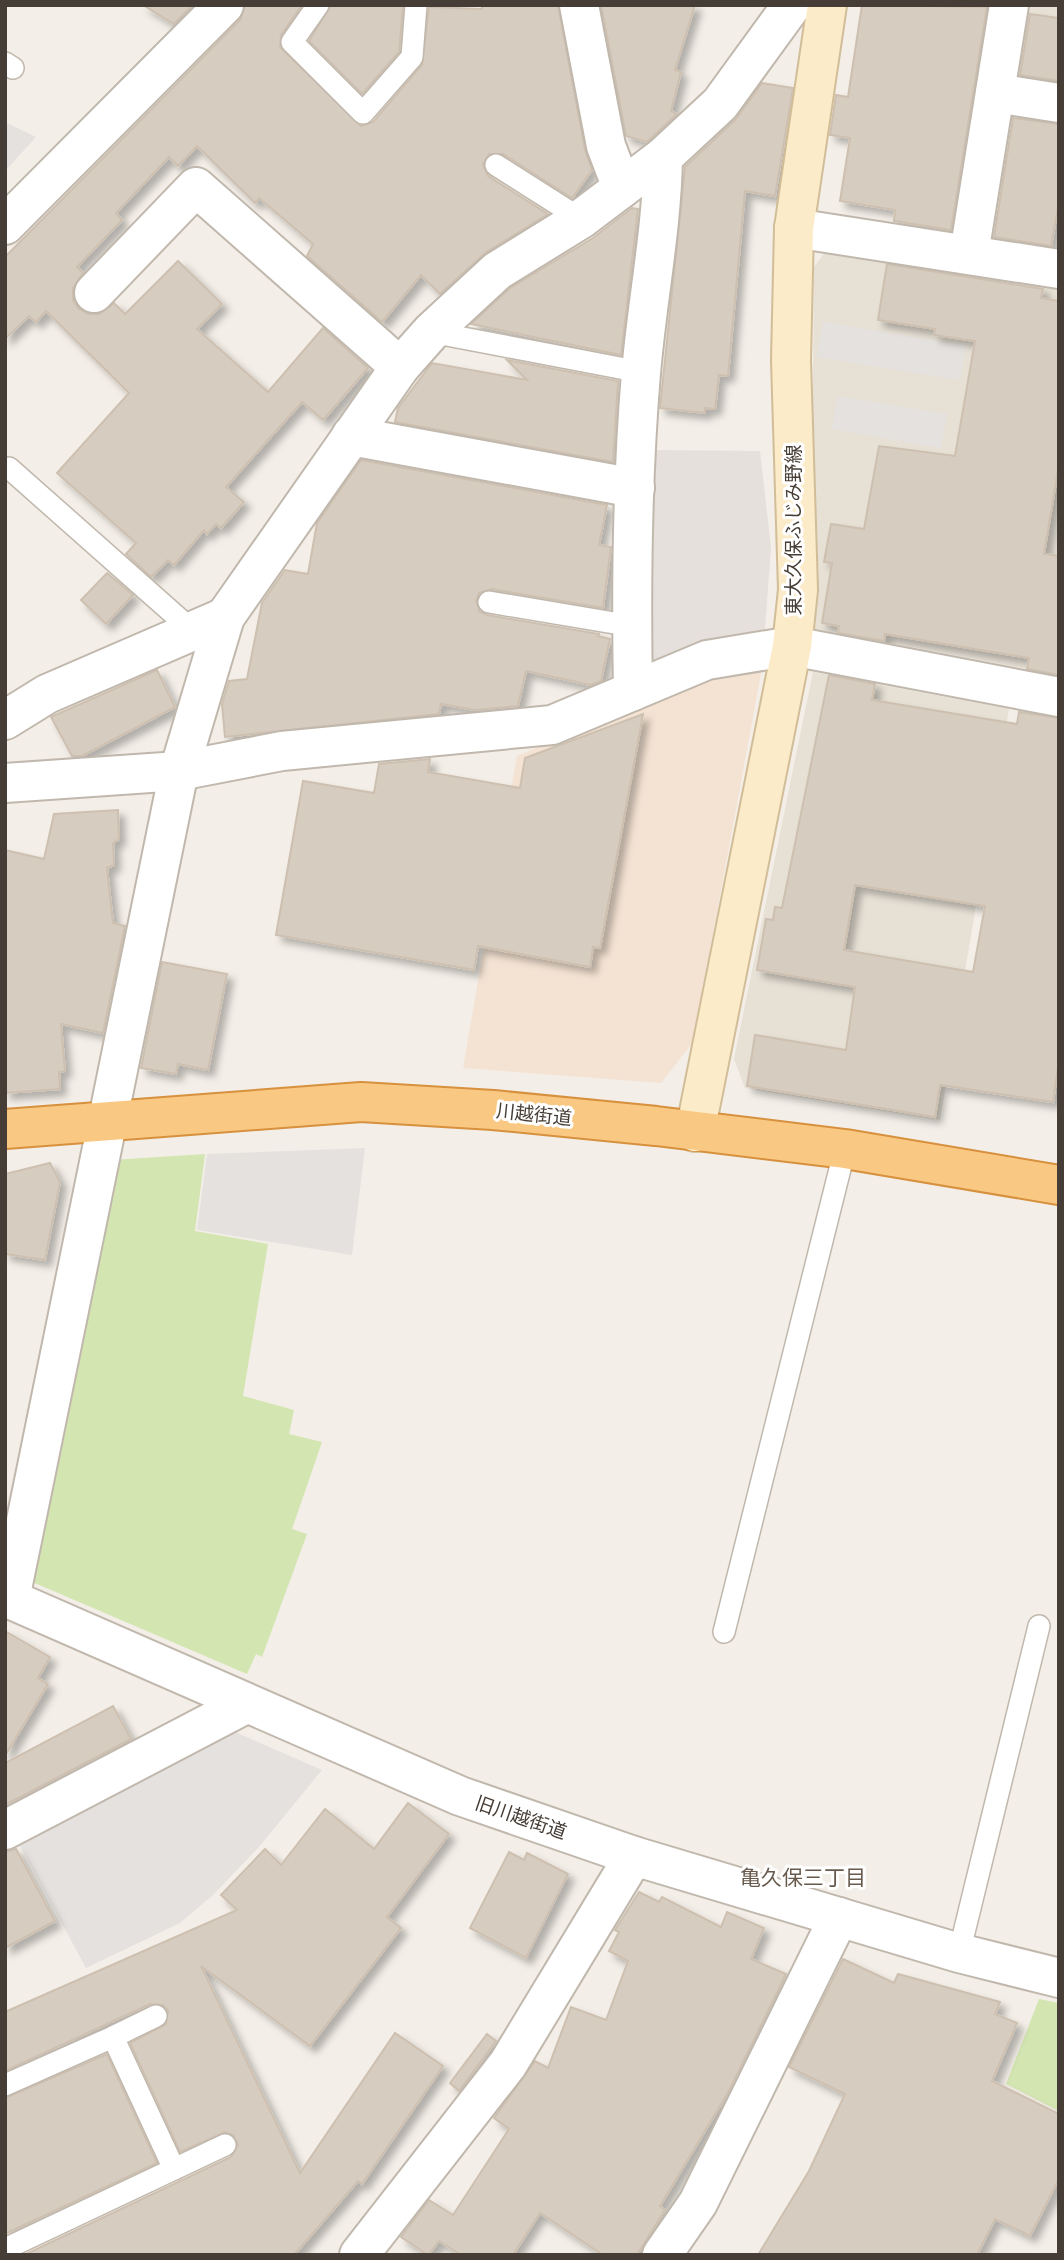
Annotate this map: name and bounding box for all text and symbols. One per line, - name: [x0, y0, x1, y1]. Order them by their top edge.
- street label: 東大久保ふじみ野線: [782, 444, 804, 616]
- street label: 川越街道: [495, 1099, 573, 1129]
- street label: 旧川越街道: [472, 1791, 570, 1843]
- district label: 亀久保三丁目: [740, 1865, 866, 1889]

